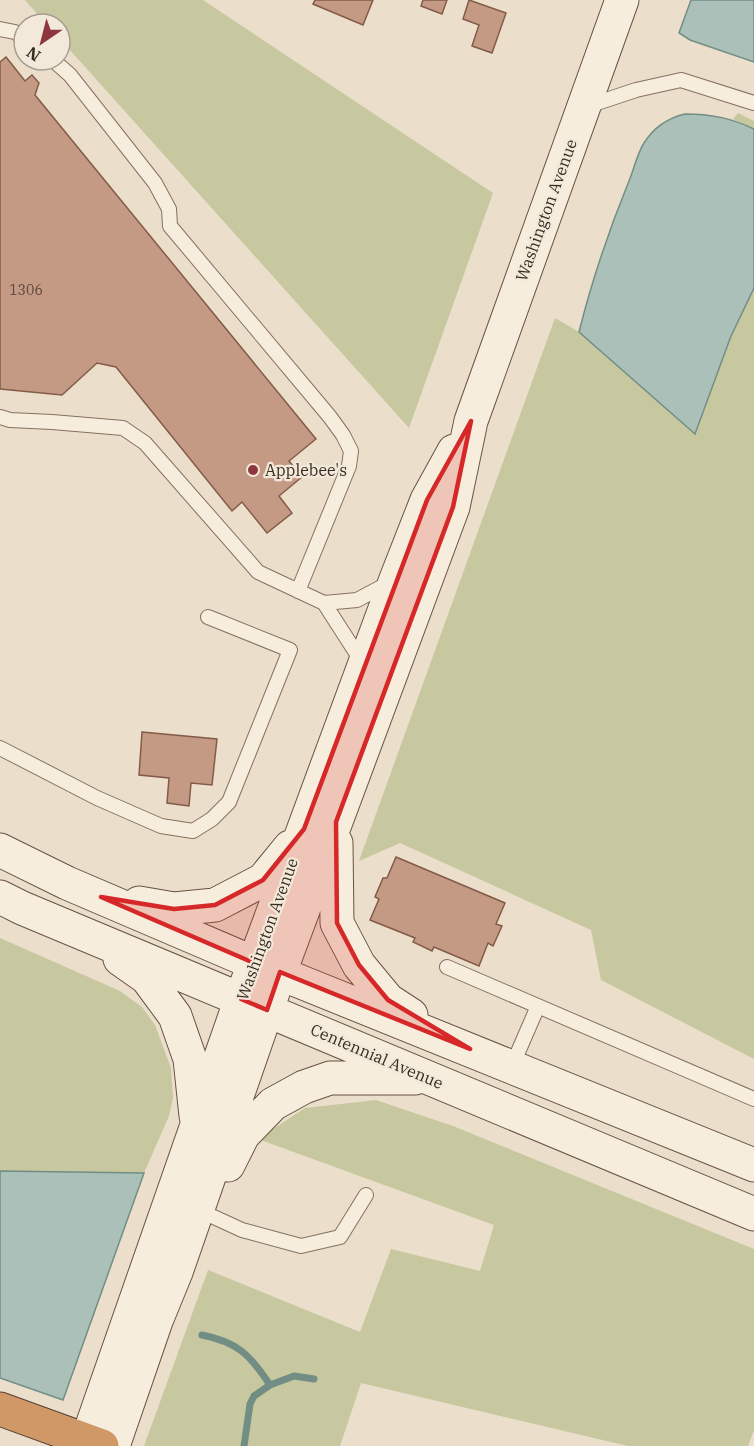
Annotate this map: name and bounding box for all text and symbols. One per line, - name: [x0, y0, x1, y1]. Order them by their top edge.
- north arrow: [12, 12, 72, 72]
- text: N: [22, 42, 44, 66]
- street label: Washington Avenue: [511, 136, 581, 284]
- house number: 1306: [9, 281, 43, 299]
- place label: Applebee's: [265, 460, 347, 480]
- marker: Applebee's: [246, 463, 260, 477]
- street label: Washington Avenue: [232, 855, 302, 1003]
- street label: Centennial Avenue: [308, 1019, 446, 1093]

